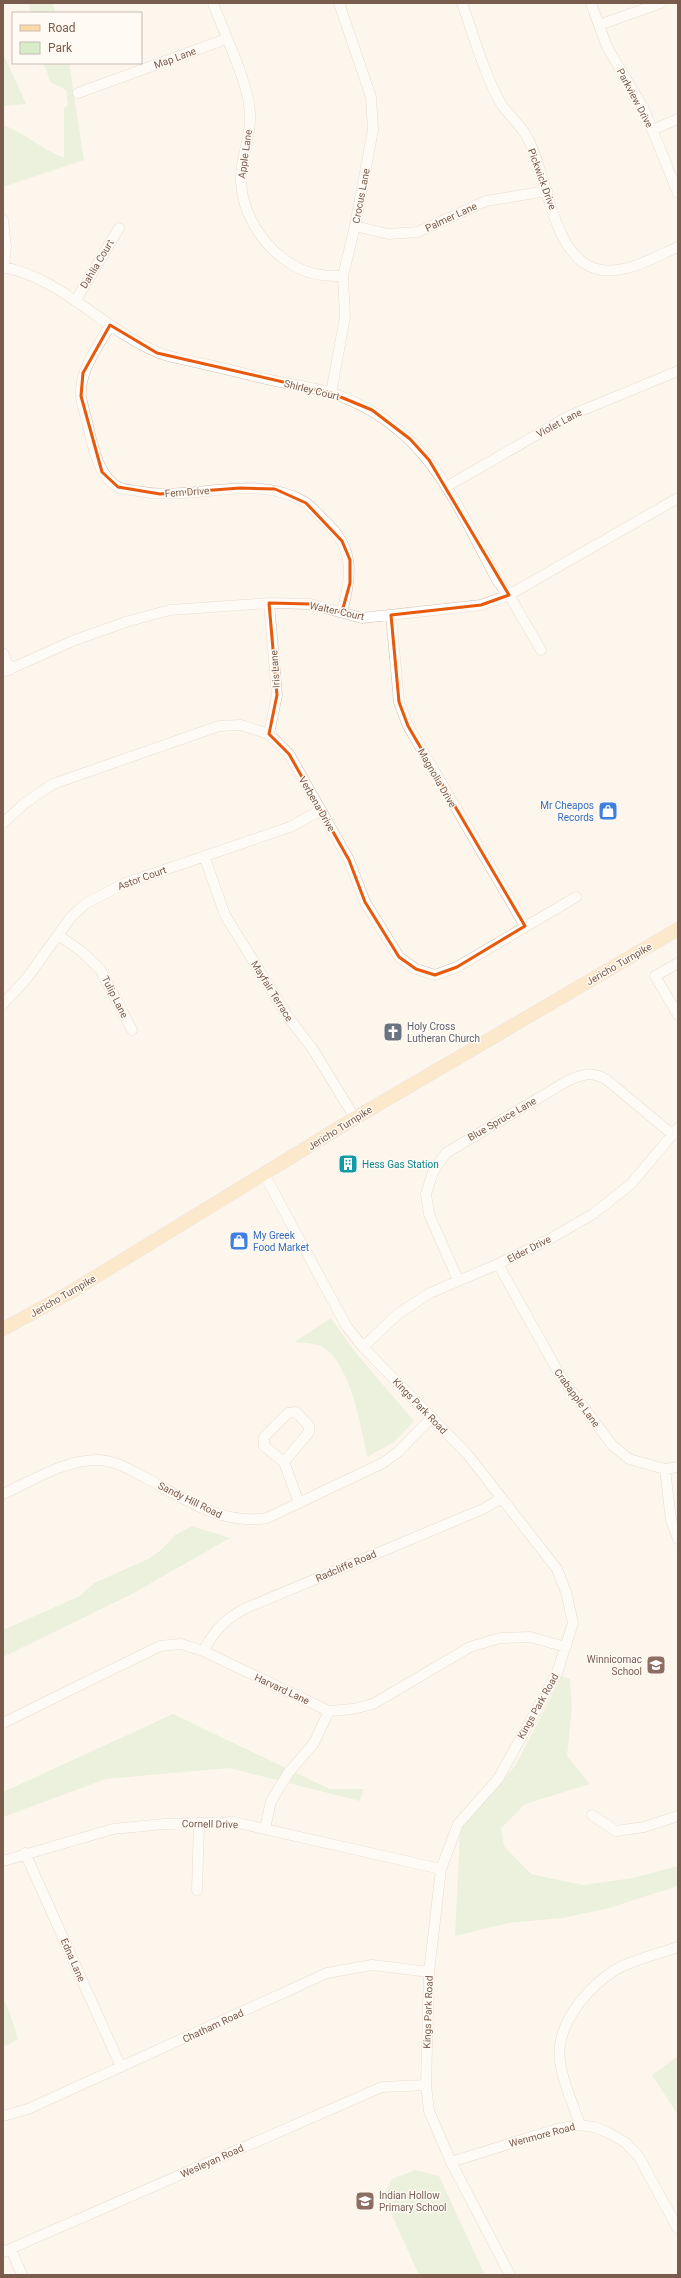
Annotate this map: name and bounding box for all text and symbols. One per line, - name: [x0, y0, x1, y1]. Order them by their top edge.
- legend: [12, 12, 142, 64]
- text: Road: [48, 21, 76, 35]
- text: Park: [48, 41, 73, 55]
- street label: Map Lane: [152, 45, 198, 71]
- street label: Parkview Drive: [615, 67, 655, 129]
- street label: Apple Lane: [236, 129, 254, 179]
- street label: Pickwick Drive: [526, 147, 558, 211]
- street label: Crocus Lane: [350, 168, 372, 224]
- street label: Palmer Lane: [423, 200, 479, 234]
- street label: Dahlia Court: [78, 238, 116, 290]
- street label: Shirley Court: [283, 378, 341, 402]
- street label: Violet Lane: [535, 406, 583, 440]
- street label: Fern Drive: [164, 485, 210, 499]
- street label: Walter Court: [309, 600, 365, 622]
- street label: Iris Lane: [268, 650, 282, 688]
- street label: Magnolia Drive: [416, 747, 458, 809]
- street label: Verbena Drive: [297, 775, 337, 833]
- place label: Mr Cheapos Records: [540, 800, 594, 823]
- shop icon: Mr Cheapos Records: [597, 800, 619, 822]
- street label: Astor Court: [116, 864, 168, 892]
- street label: Jericho Turnpike: [584, 941, 654, 987]
- street label: Mayfair Terrace: [249, 959, 295, 1023]
- street label: Tulip Lane: [100, 974, 130, 1020]
- church icon: Holy Cross Lutheran Church: [382, 1021, 404, 1043]
- place label: Holy Cross Lutheran Church: [407, 1021, 480, 1044]
- street label: Blue Spruce Lane: [466, 1095, 538, 1143]
- street label: Jericho Turnpike: [306, 1104, 374, 1152]
- building icon: Hess Gas Station: [337, 1153, 359, 1175]
- place label: Hess Gas Station: [362, 1159, 439, 1170]
- shop icon: My Greek Food Market: [228, 1230, 250, 1252]
- place label: My Greek Food Market: [253, 1230, 309, 1253]
- street label: Elder Drive: [505, 1233, 553, 1265]
- street label: Jericho Turnpike: [28, 1273, 98, 1319]
- street label: Crabapple Lane: [552, 1367, 602, 1429]
- street label: Kings Park Road: [391, 1376, 449, 1436]
- street label: Sandy Hill Road: [156, 1480, 224, 1520]
- street label: Radcliffe Road: [314, 1548, 378, 1584]
- place label: Winnicomac School: [587, 1654, 642, 1677]
- school or university icon: Winnicomac School: [645, 1654, 667, 1676]
- street label: Harvard Lane: [253, 1671, 311, 1707]
- street label: Kings Park Road: [515, 1671, 561, 1741]
- street label: Cornell Drive: [182, 1818, 238, 1830]
- street label: Edna Lane: [59, 1937, 87, 1983]
- street label: Kings Park Road: [421, 1975, 435, 2049]
- street label: Chatham Road: [181, 2007, 245, 2045]
- street label: Wenmore Road: [508, 2121, 576, 2149]
- street label: Wesleyan Road: [179, 2142, 245, 2180]
- school or university icon: Indian Hollow Primary School: [354, 2190, 376, 2212]
- place label: Indian Hollow Primary School: [379, 2190, 447, 2213]

